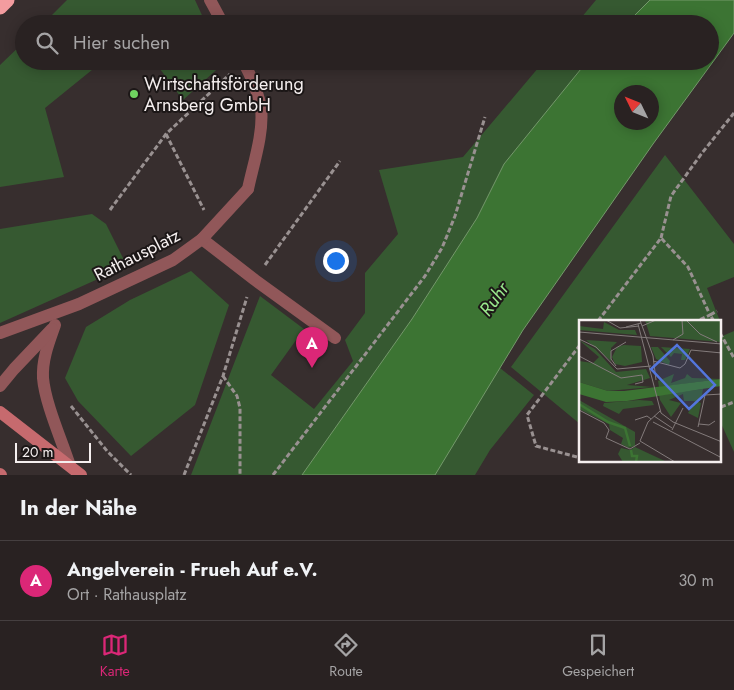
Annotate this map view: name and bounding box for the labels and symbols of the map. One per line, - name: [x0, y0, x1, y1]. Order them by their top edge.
- place label: Wirtschaftsförderung Arnsberg GmbH: [144, 71, 304, 118]
- north arrow: [614, 85, 659, 130]
- marker: Wirtschaftsförderung Arnsberg GmbH: [128, 88, 140, 100]
- street label: Rathausplatz: [89, 222, 185, 288]
- your location: [323, 248, 349, 274]
- water label: Ruhr: [472, 275, 516, 321]
- inset map: [579, 320, 722, 462]
- pin: A: [296, 327, 328, 368]
- scale bar: [15, 440, 91, 463]

